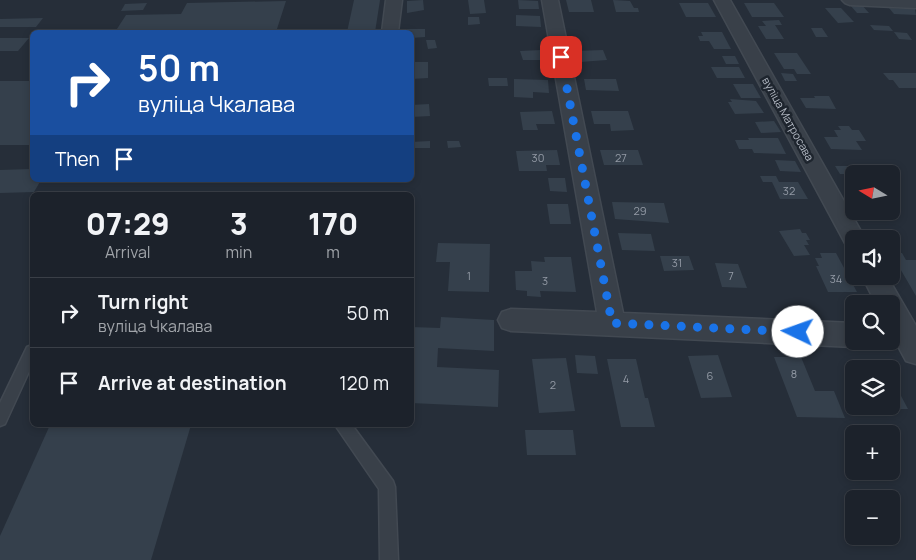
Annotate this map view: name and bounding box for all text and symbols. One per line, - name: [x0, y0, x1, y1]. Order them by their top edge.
- pin: [540, 36, 582, 78]
- icon: arrive: [547, 43, 575, 71]
- text: 50 m: [138, 44, 220, 92]
- icon: right: [55, 50, 120, 115]
- street label: вуліца Матросава: [759, 74, 818, 163]
- text: вуліца Чкалава: [138, 89, 295, 119]
- icon: arrive: [110, 145, 138, 173]
- text: Then: [55, 146, 100, 172]
- house number: 30: [532, 150, 544, 165]
- house number: 27: [615, 150, 627, 165]
- north arrow: [845, 165, 900, 220]
- map controls: [845, 165, 900, 545]
- house number: 32: [783, 183, 795, 198]
- text: 07:29: [86, 203, 170, 244]
- text: 3: [230, 203, 248, 244]
- text: 170: [308, 203, 358, 244]
- house number: 29: [633, 203, 647, 218]
- button: sound: [845, 230, 900, 285]
- text: Arrival: [105, 241, 151, 263]
- text: min: [226, 241, 252, 263]
- text: m: [326, 241, 340, 263]
- house number: 31: [672, 255, 682, 270]
- house number: 1: [467, 268, 471, 283]
- house number: 7: [728, 268, 734, 283]
- house number: 34: [830, 271, 842, 286]
- house number: 3: [542, 273, 548, 288]
- text: Turn right: [98, 289, 188, 315]
- button: search: [845, 295, 900, 350]
- icon: right: [55, 299, 83, 327]
- text: 50 m: [347, 300, 389, 326]
- position arrow: [771, 305, 823, 357]
- text: вуліца Чкалава: [98, 315, 212, 337]
- button: layers: [845, 360, 900, 415]
- house number: 8: [791, 366, 797, 381]
- house number: 6: [707, 368, 714, 383]
- icon: arrive: [55, 369, 83, 397]
- text: Arrive at destination: [98, 370, 287, 396]
- text: 120 m: [339, 370, 389, 396]
- house number: 4: [623, 371, 629, 386]
- house number: 2: [550, 377, 556, 392]
- button: +: [845, 425, 900, 480]
- button: −: [845, 490, 900, 545]

